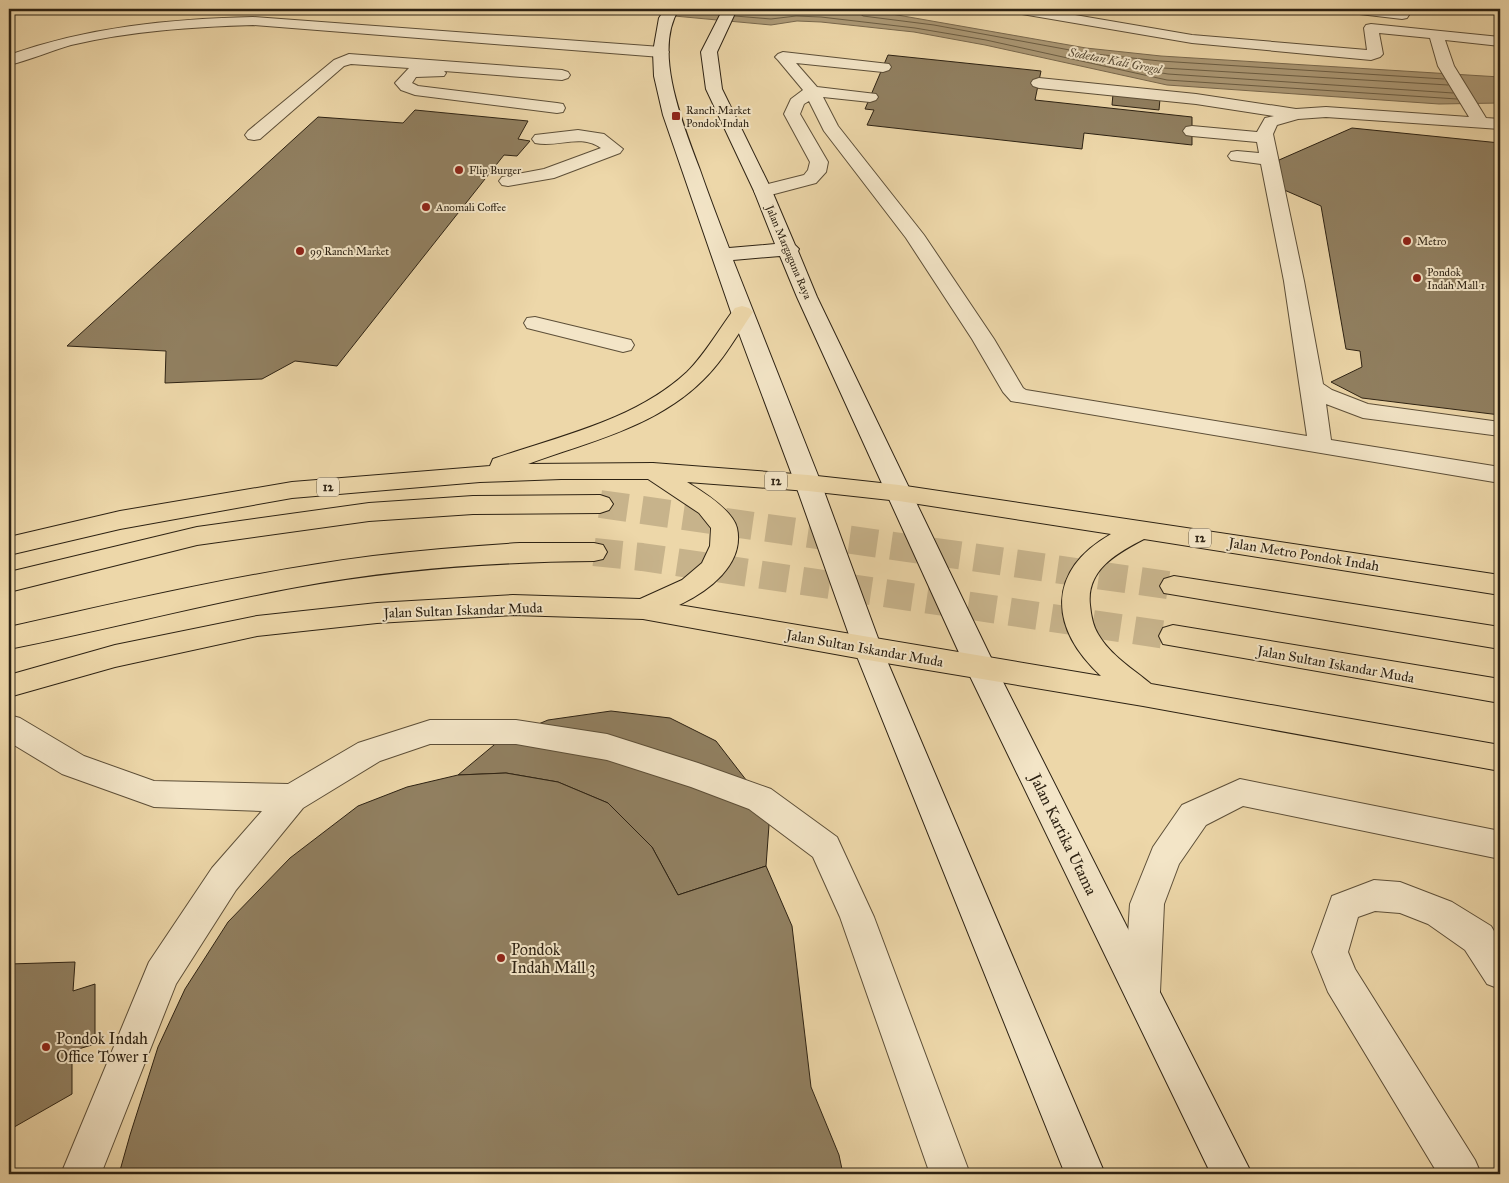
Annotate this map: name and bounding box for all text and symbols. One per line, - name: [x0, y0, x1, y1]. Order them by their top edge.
- water label: Sodetan Kali Grogol: [1066, 45, 1164, 77]
- place label: Ranch Market Pondok Indah: [686, 104, 751, 130]
- marker: Ranch Market Pondok Indah: [670, 110, 682, 122]
- marker: Flip Burger: [453, 164, 465, 176]
- place label: Flip Burger: [469, 164, 522, 177]
- marker: Anomali Coffee: [420, 201, 432, 213]
- place label: Anomali Coffee: [435, 201, 506, 214]
- street label: Jalan Margaguna Raya: [762, 202, 814, 302]
- marker: Metro: [1401, 235, 1413, 247]
- place label: Metro: [1417, 235, 1447, 248]
- marker: 99 Ranch Market: [294, 245, 306, 257]
- place label: 99 Ranch Market: [310, 245, 389, 258]
- place label: Pondok Indah Mall 1: [1427, 266, 1485, 292]
- marker: Pondok Indah Mall 1: [1411, 272, 1423, 284]
- road number: 12: [765, 472, 787, 491]
- road number: 12: [317, 478, 339, 497]
- road number: 12: [1189, 528, 1211, 548]
- street label: Jalan Metro Pondok Indah: [1225, 534, 1381, 576]
- street label: Jalan Sultan Iskandar Muda: [381, 599, 543, 623]
- street label: Jalan Sultan Iskandar Muda: [783, 626, 945, 672]
- street label: Jalan Sultan Iskandar Muda: [1254, 642, 1416, 688]
- street label: Jalan Kartika Utama: [1024, 769, 1101, 899]
- place label: Pondok Indah Mall 3: [511, 940, 595, 977]
- marker: Pondok Indah Mall 3: [495, 952, 507, 964]
- place label: Pondok Indah Office Tower 1: [56, 1029, 148, 1066]
- marker: Pondok Indah Office Tower 1: [40, 1041, 52, 1053]

